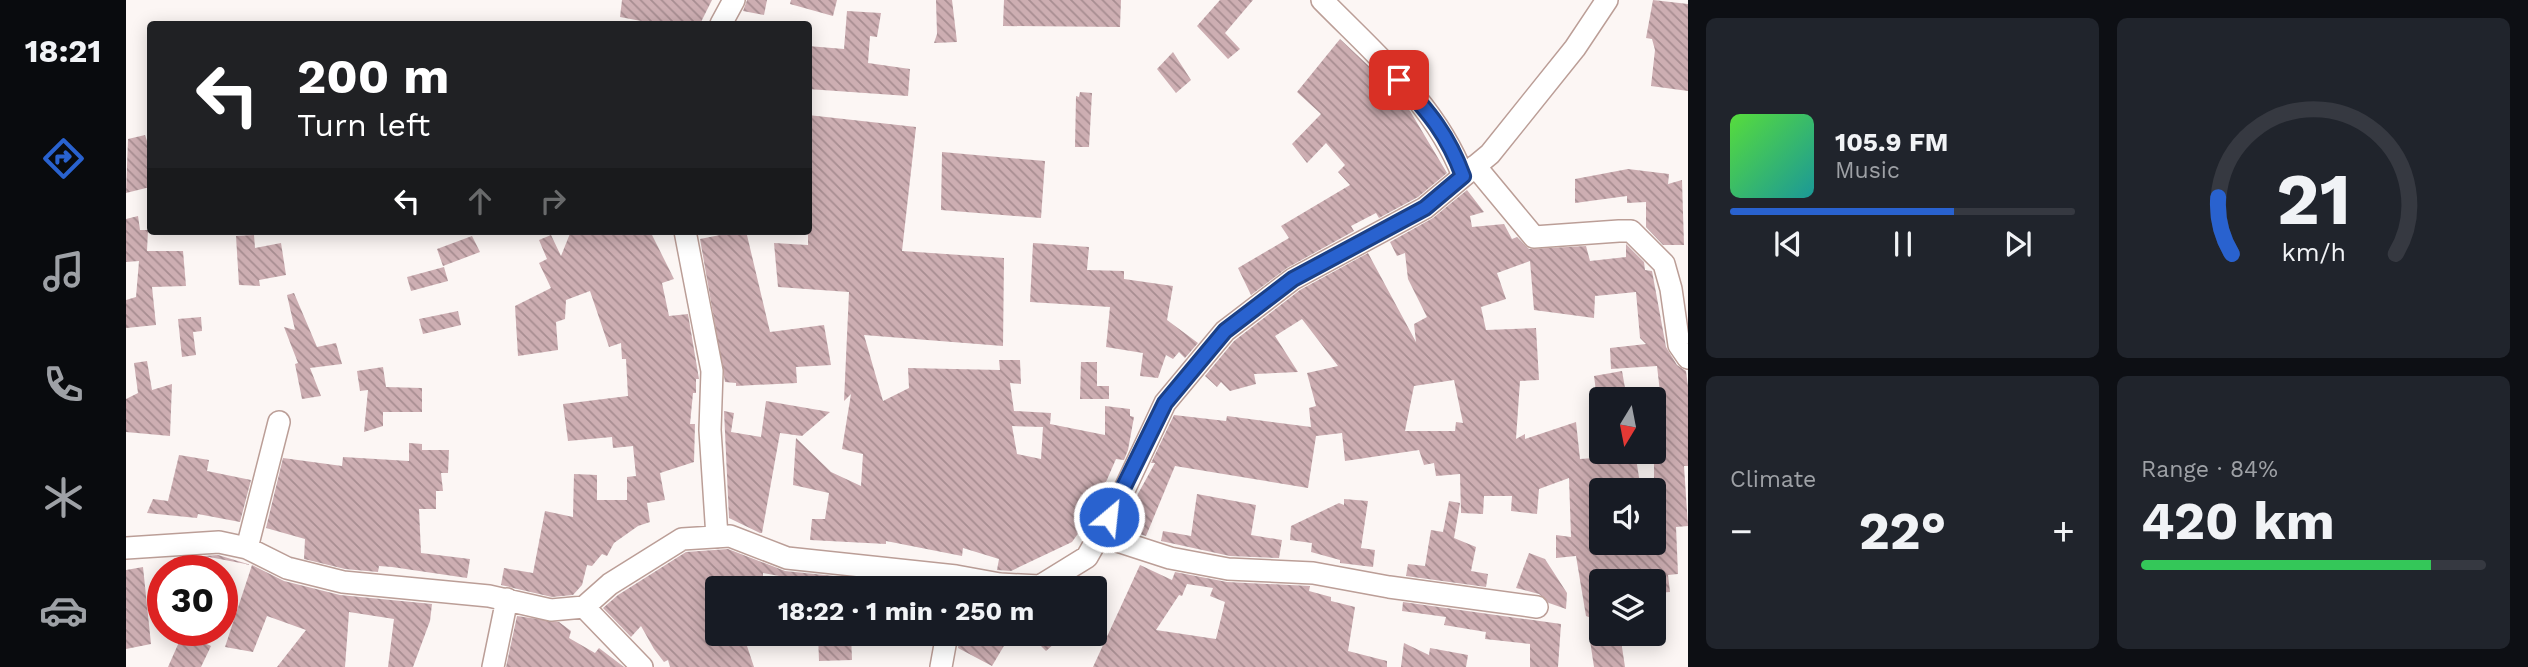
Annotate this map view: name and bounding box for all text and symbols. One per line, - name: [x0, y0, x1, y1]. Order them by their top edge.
- text: 18:21: [25, 32, 101, 70]
- text: 200 m: [297, 47, 449, 105]
- icon: left: [182, 49, 273, 140]
- pin: [1369, 50, 1429, 110]
- icon: arrive: [1380, 61, 1418, 99]
- text: Turn left: [297, 106, 430, 144]
- text: 105.9 FM: [1835, 127, 1949, 157]
- icon: directions: [39, 134, 88, 183]
- text: Music: [1835, 157, 1900, 184]
- text: 21: [2276, 157, 2351, 243]
- icon: left: [388, 182, 426, 220]
- icon: ahead: [461, 182, 499, 220]
- icon: right: [534, 182, 572, 220]
- icon: previous: [1769, 225, 1807, 263]
- icon: pause: [1884, 225, 1922, 263]
- icon: next: [1999, 225, 2037, 263]
- text: km/h: [2281, 238, 2346, 267]
- icon: music: [39, 247, 88, 296]
- icon: phone: [39, 360, 88, 409]
- north arrow: [1589, 387, 1666, 464]
- map controls: [1589, 387, 1666, 646]
- text: Range · 84%: [2141, 456, 2278, 483]
- text: Climate: [1730, 466, 1816, 493]
- icon: climate: [39, 473, 88, 522]
- button: sound: [1589, 478, 1666, 555]
- position arrow: [1072, 480, 1146, 554]
- text: 420 km: [2141, 491, 2335, 552]
- text: 22°: [1859, 501, 1946, 562]
- text: −: [1730, 509, 1753, 553]
- text: +: [2052, 509, 2075, 553]
- speed limit sign: 30: [147, 555, 238, 646]
- button: layers: [1589, 569, 1666, 646]
- icon: car: [39, 586, 88, 635]
- text: 18:22 · 1 min · 250 m: [778, 596, 1034, 626]

